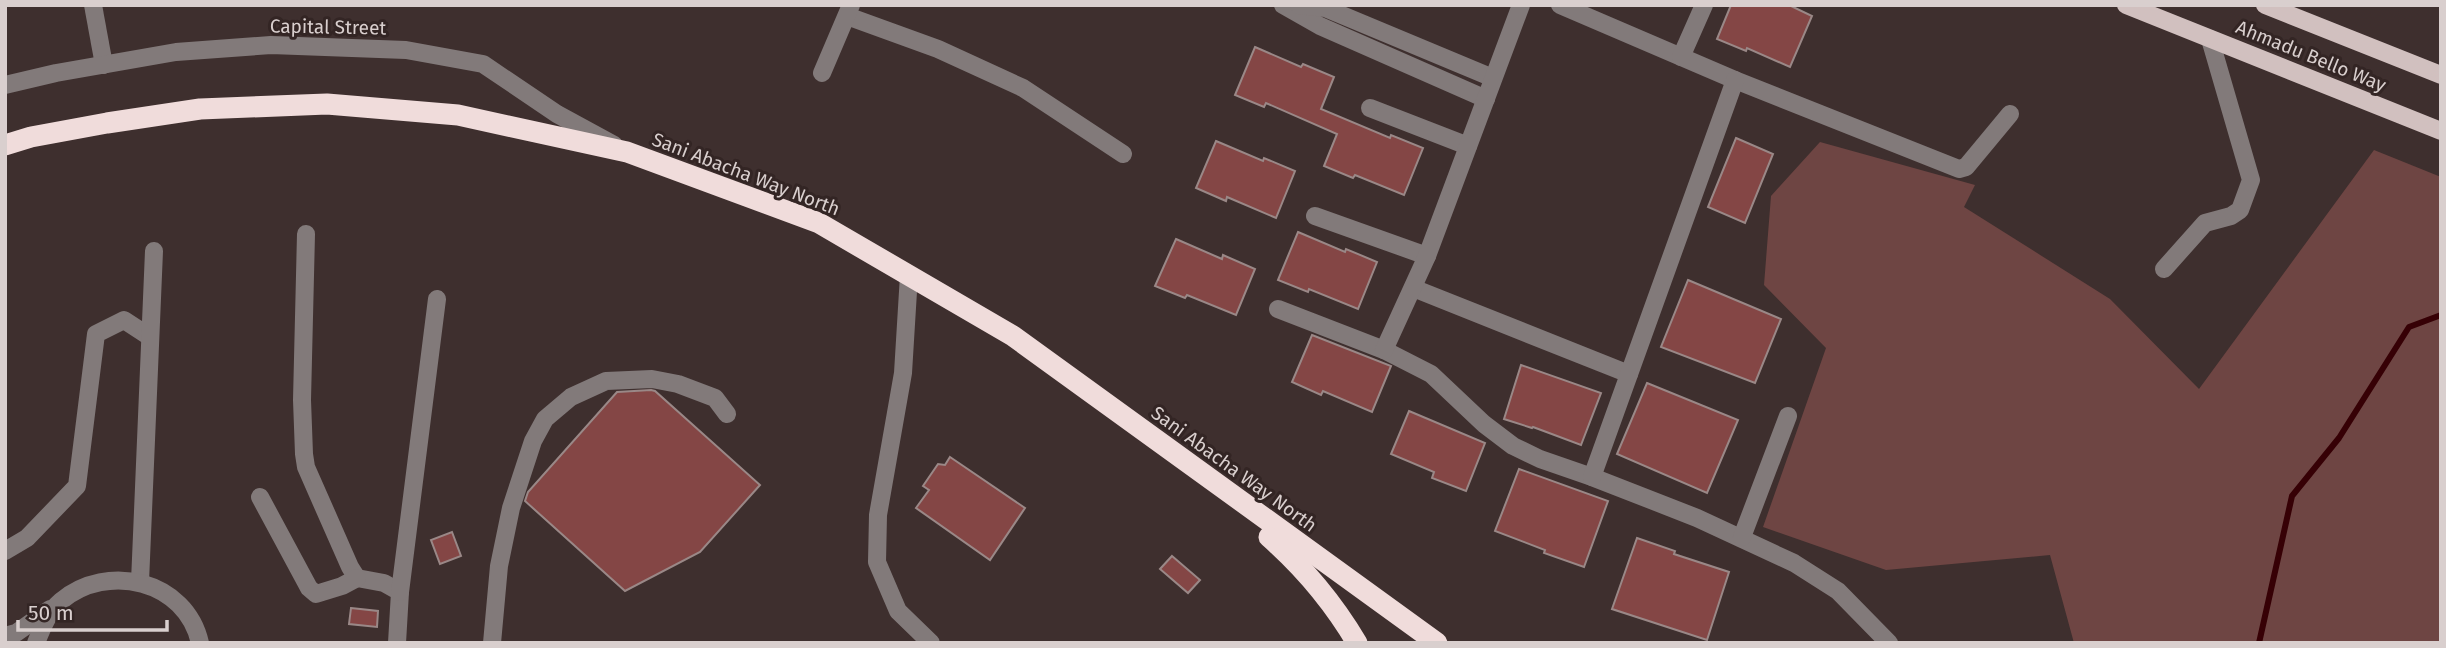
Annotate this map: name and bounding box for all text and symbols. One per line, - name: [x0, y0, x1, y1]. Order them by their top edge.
- street label: Capital Street: [270, 14, 387, 40]
- street label: Ahmadu Bello Way: [2233, 15, 2390, 97]
- street label: Sani Abacha Way North: [649, 128, 843, 220]
- street label: Sani Abacha Way North: [1147, 401, 1321, 537]
- scale bar: [18, 588, 166, 632]
- text: 50 m: [28, 600, 74, 626]

